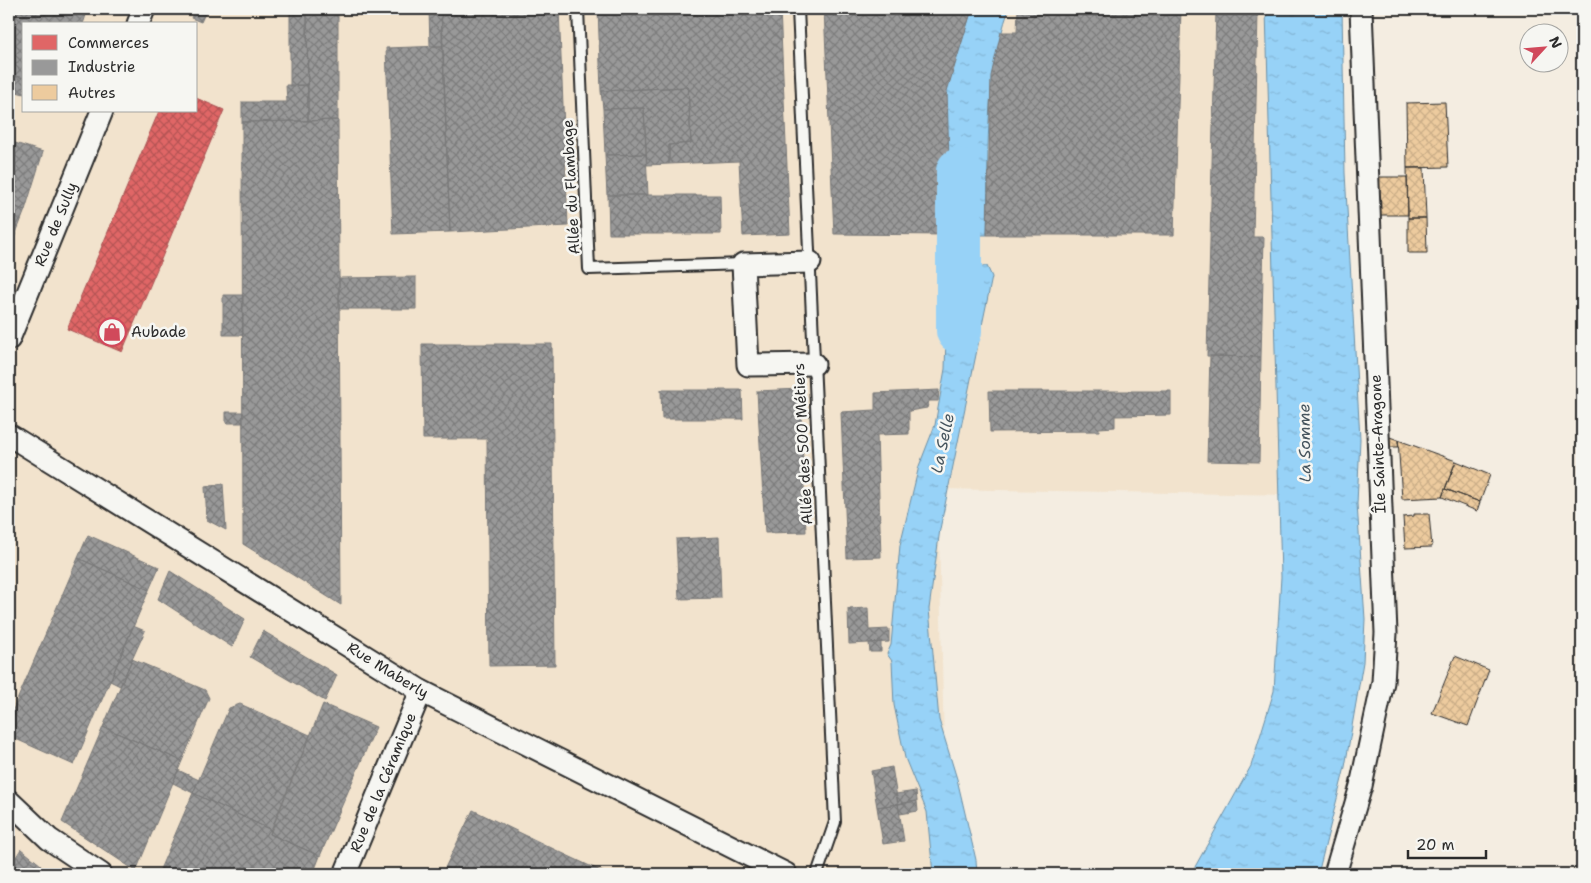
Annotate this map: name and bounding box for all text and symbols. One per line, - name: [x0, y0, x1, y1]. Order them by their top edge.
- legend: [22, 22, 198, 112]
- north arrow: [1518, 22, 1568, 72]
- text: Commerces: [68, 33, 149, 53]
- text: N: [1545, 33, 1566, 51]
- text: Industrie: [68, 57, 135, 77]
- text: Autres: [68, 83, 116, 103]
- street label: Allée du Flambage: [557, 119, 585, 255]
- street label: Rue de Sully: [30, 179, 82, 269]
- shop icon: Aubade: [97, 317, 127, 347]
- place label: Aubade: [131, 322, 186, 342]
- street label: Allée des 500 Métiers: [789, 363, 817, 525]
- street label: Île Sainte-Aragone: [1365, 374, 1390, 514]
- water label: La Somme: [1293, 403, 1316, 483]
- water label: La Selle: [926, 411, 959, 475]
- street label: Rue Maberly: [343, 637, 432, 703]
- street label: Rue de la Céramique: [345, 710, 421, 855]
- scale bar: [1408, 828, 1486, 860]
- text: 20 m: [1416, 835, 1455, 855]

